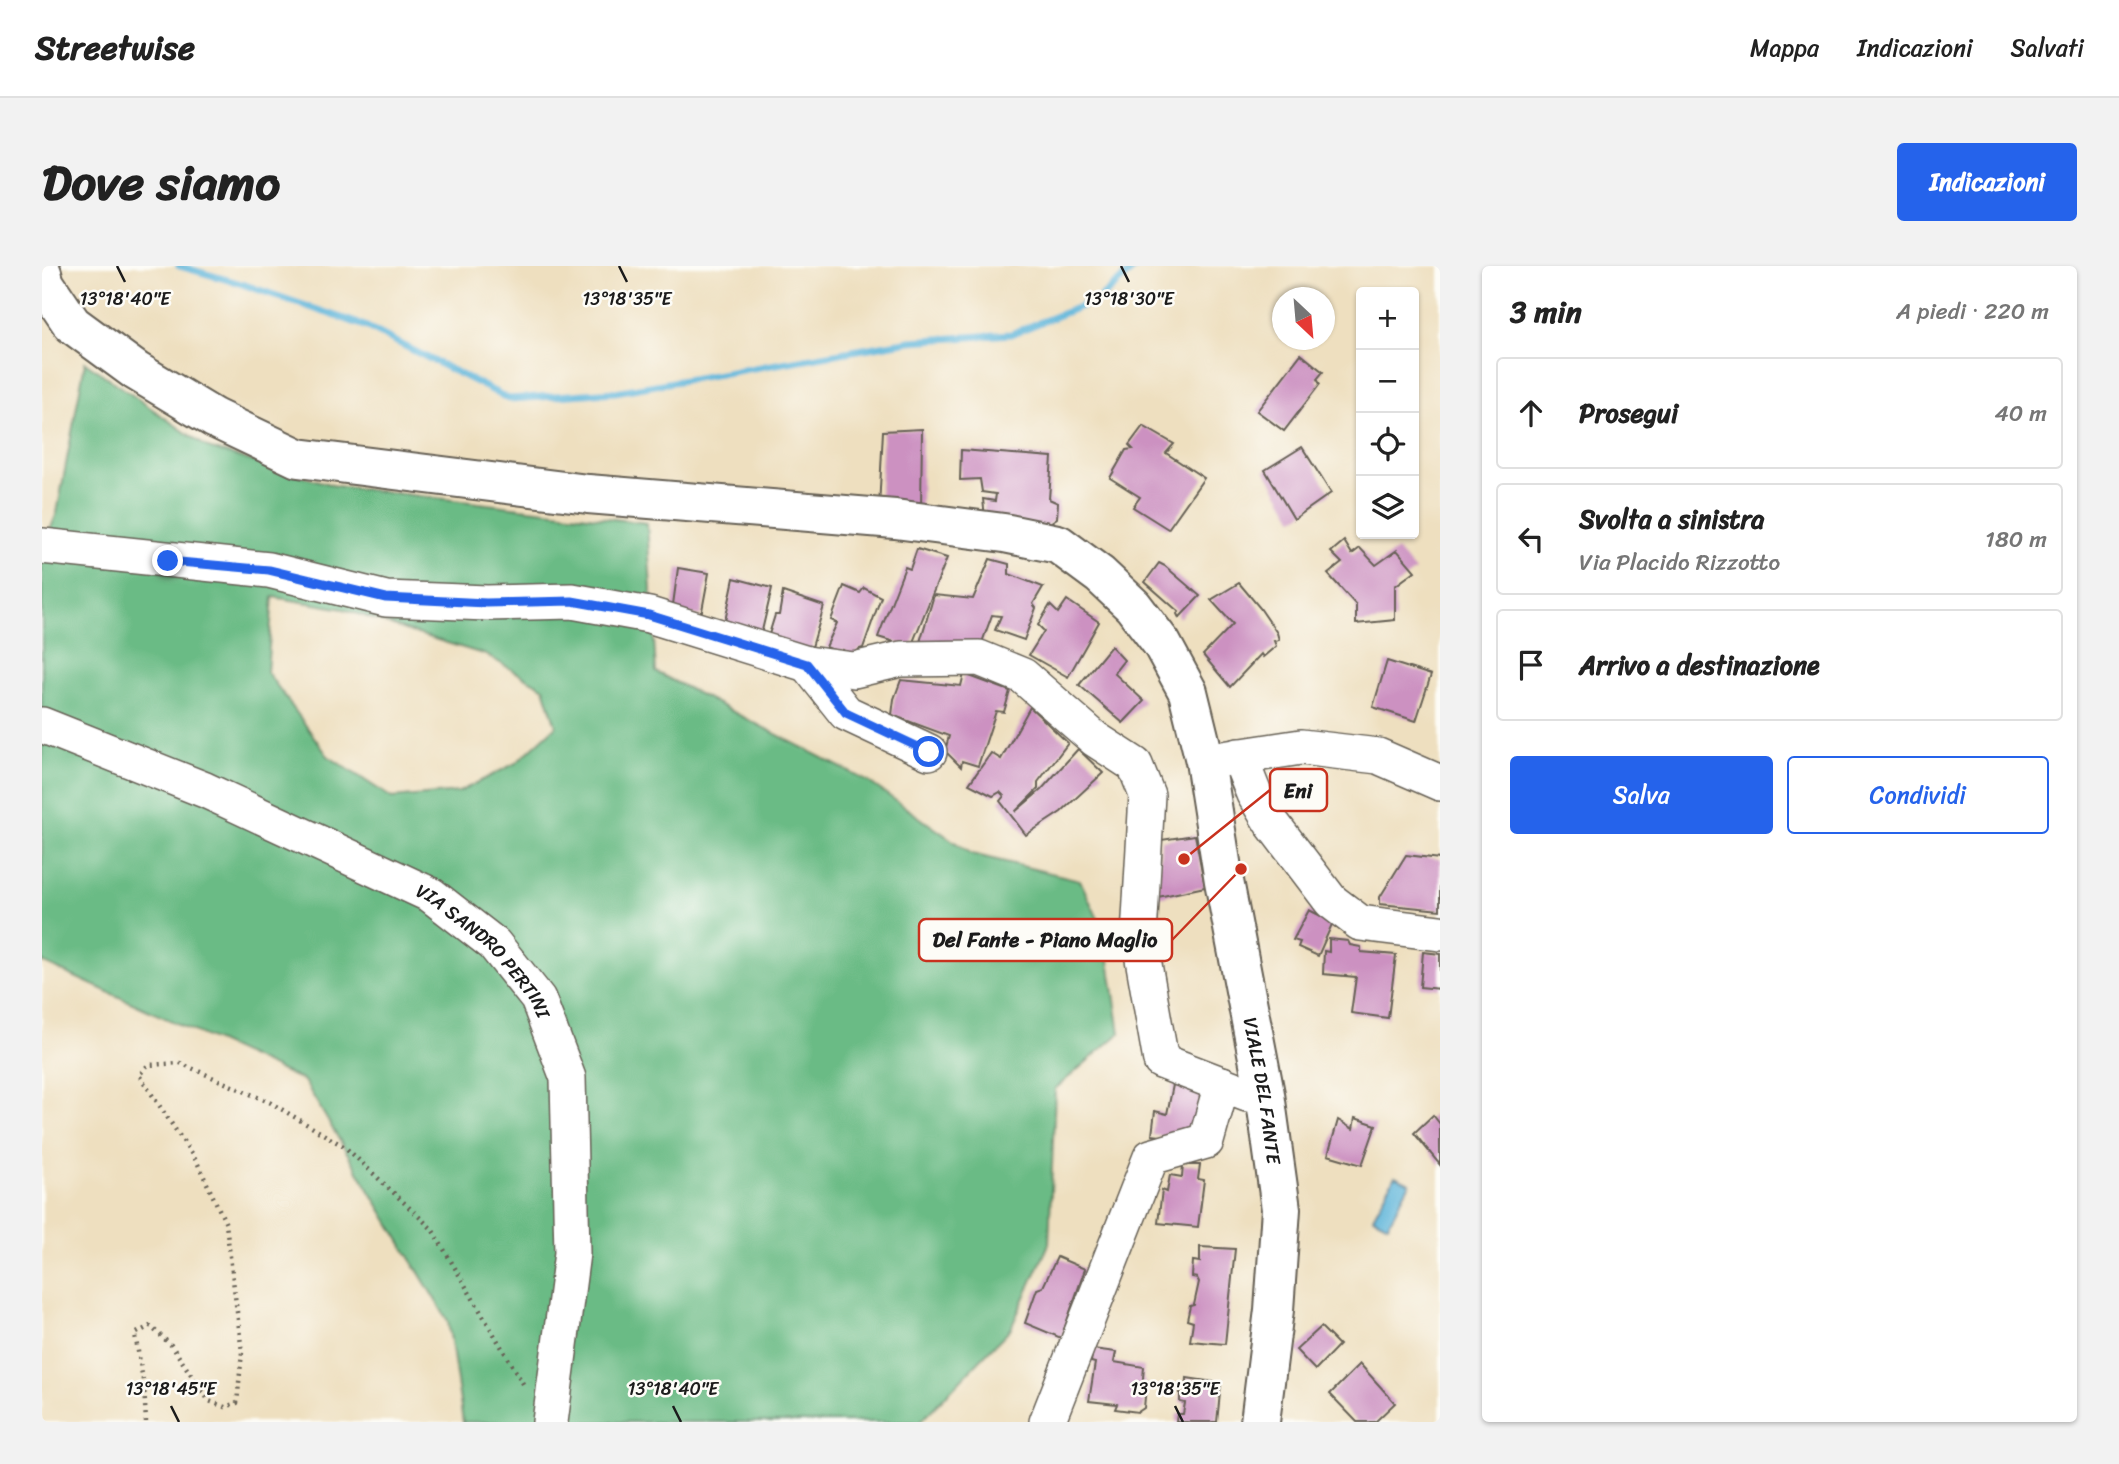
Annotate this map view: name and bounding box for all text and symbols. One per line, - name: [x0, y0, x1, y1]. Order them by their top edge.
- text: Streetwise: [35, 19, 195, 77]
- text: Mappa: [1750, 27, 1819, 69]
- text: Indicazioni: [1857, 27, 1973, 69]
- text: Salvati: [2011, 27, 2084, 69]
- text: Dove siamo: [42, 139, 280, 226]
- button: Indicazioni: [1897, 143, 2077, 221]
- text: 13°18'40"E: [80, 283, 171, 315]
- text: 13°18'35"E: [583, 283, 672, 315]
- text: 13°18'30"E: [1084, 283, 1175, 315]
- text: 3 min: [1510, 285, 1582, 339]
- north arrow: [1272, 287, 1335, 350]
- map controls: [1356, 287, 1419, 539]
- button: +: [1356, 287, 1419, 350]
- text: A piedi · 220 m: [1896, 291, 2049, 332]
- button: −: [1356, 350, 1419, 413]
- text: Prosegui: [1579, 390, 1678, 436]
- text: 40 m: [1994, 393, 2047, 434]
- icon: ahead: [1512, 394, 1550, 432]
- button: locate: [1356, 413, 1419, 476]
- button: layers: [1356, 476, 1419, 539]
- text: Svolta a sinistra: [1579, 496, 1764, 542]
- text: 180 m: [1985, 519, 2047, 560]
- icon: left: [1512, 520, 1550, 558]
- text: Via Placido Rizzotto: [1579, 542, 1780, 583]
- route end: [152, 545, 183, 576]
- text: Arrivo a destinazione: [1579, 642, 1820, 688]
- icon: arrive: [1512, 646, 1550, 684]
- route start: [913, 736, 944, 767]
- button: Salva: [1510, 756, 1773, 834]
- button: Condividi: [1787, 756, 2049, 834]
- callout: Eni: [1270, 769, 1327, 811]
- text: Eni: [1284, 772, 1314, 810]
- street label: VIA SANDRO PERTINI: [411, 874, 560, 1024]
- callout: Del Fante - Piano Maglio: [919, 919, 1172, 961]
- text: Del Fante - Piano Maglio: [933, 921, 1158, 959]
- street label: VIALE DEL FANTE: [1234, 1014, 1291, 1168]
- text: 13°18'45"E: [126, 1373, 217, 1405]
- text: 13°18'40"E: [628, 1373, 719, 1405]
- text: 13°18'35"E: [1131, 1373, 1220, 1405]

